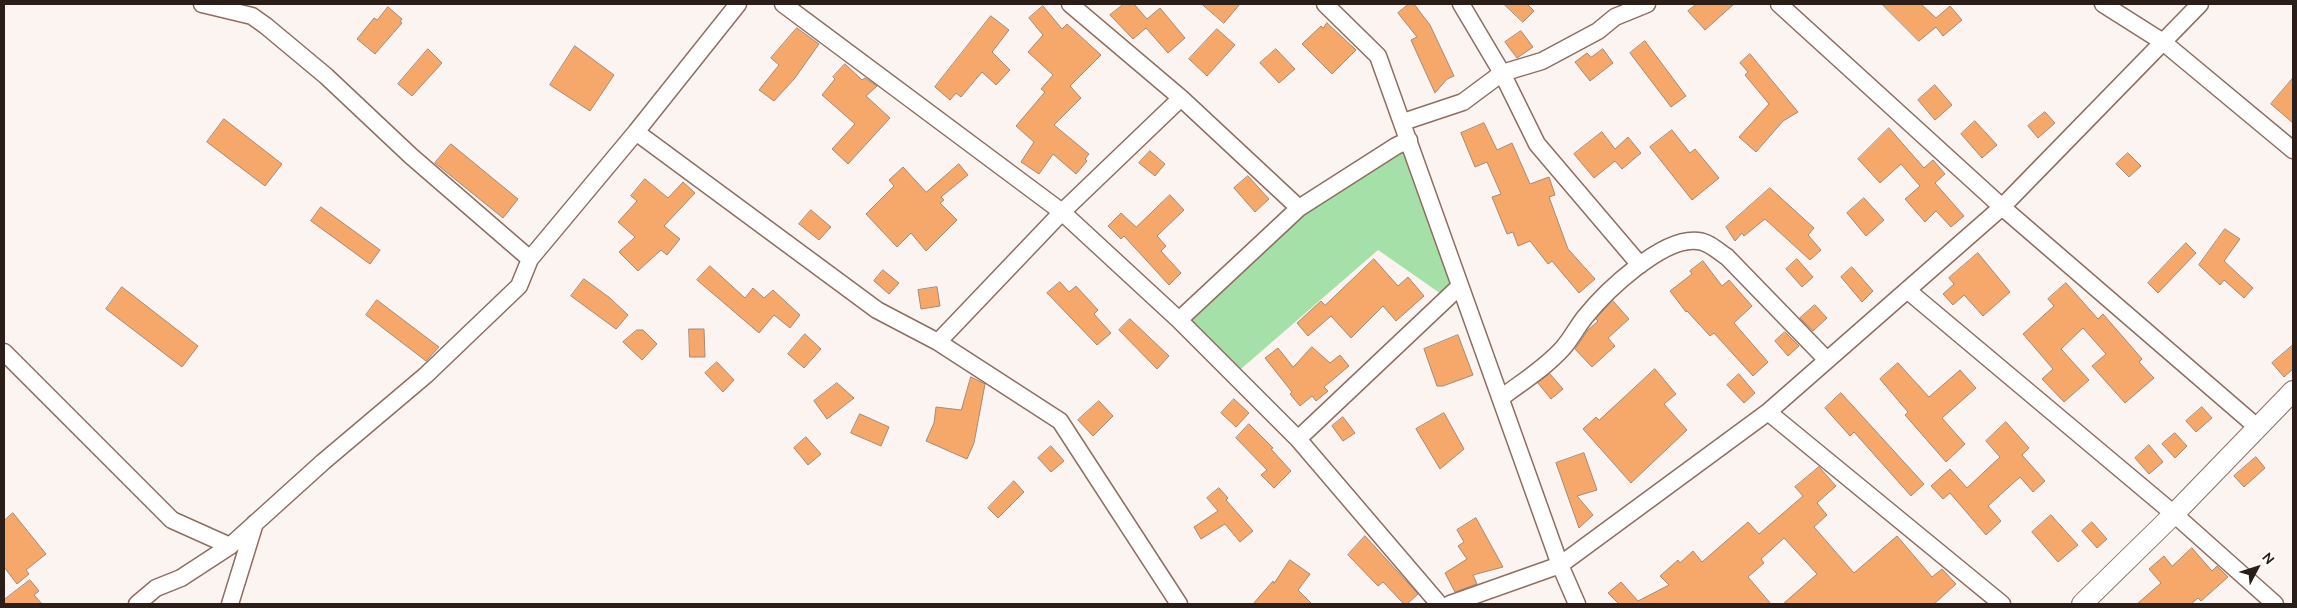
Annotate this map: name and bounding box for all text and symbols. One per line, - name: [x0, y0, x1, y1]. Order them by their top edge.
- north arrow: [2232, 543, 2282, 593]
- text: N: [2259, 549, 2278, 567]

